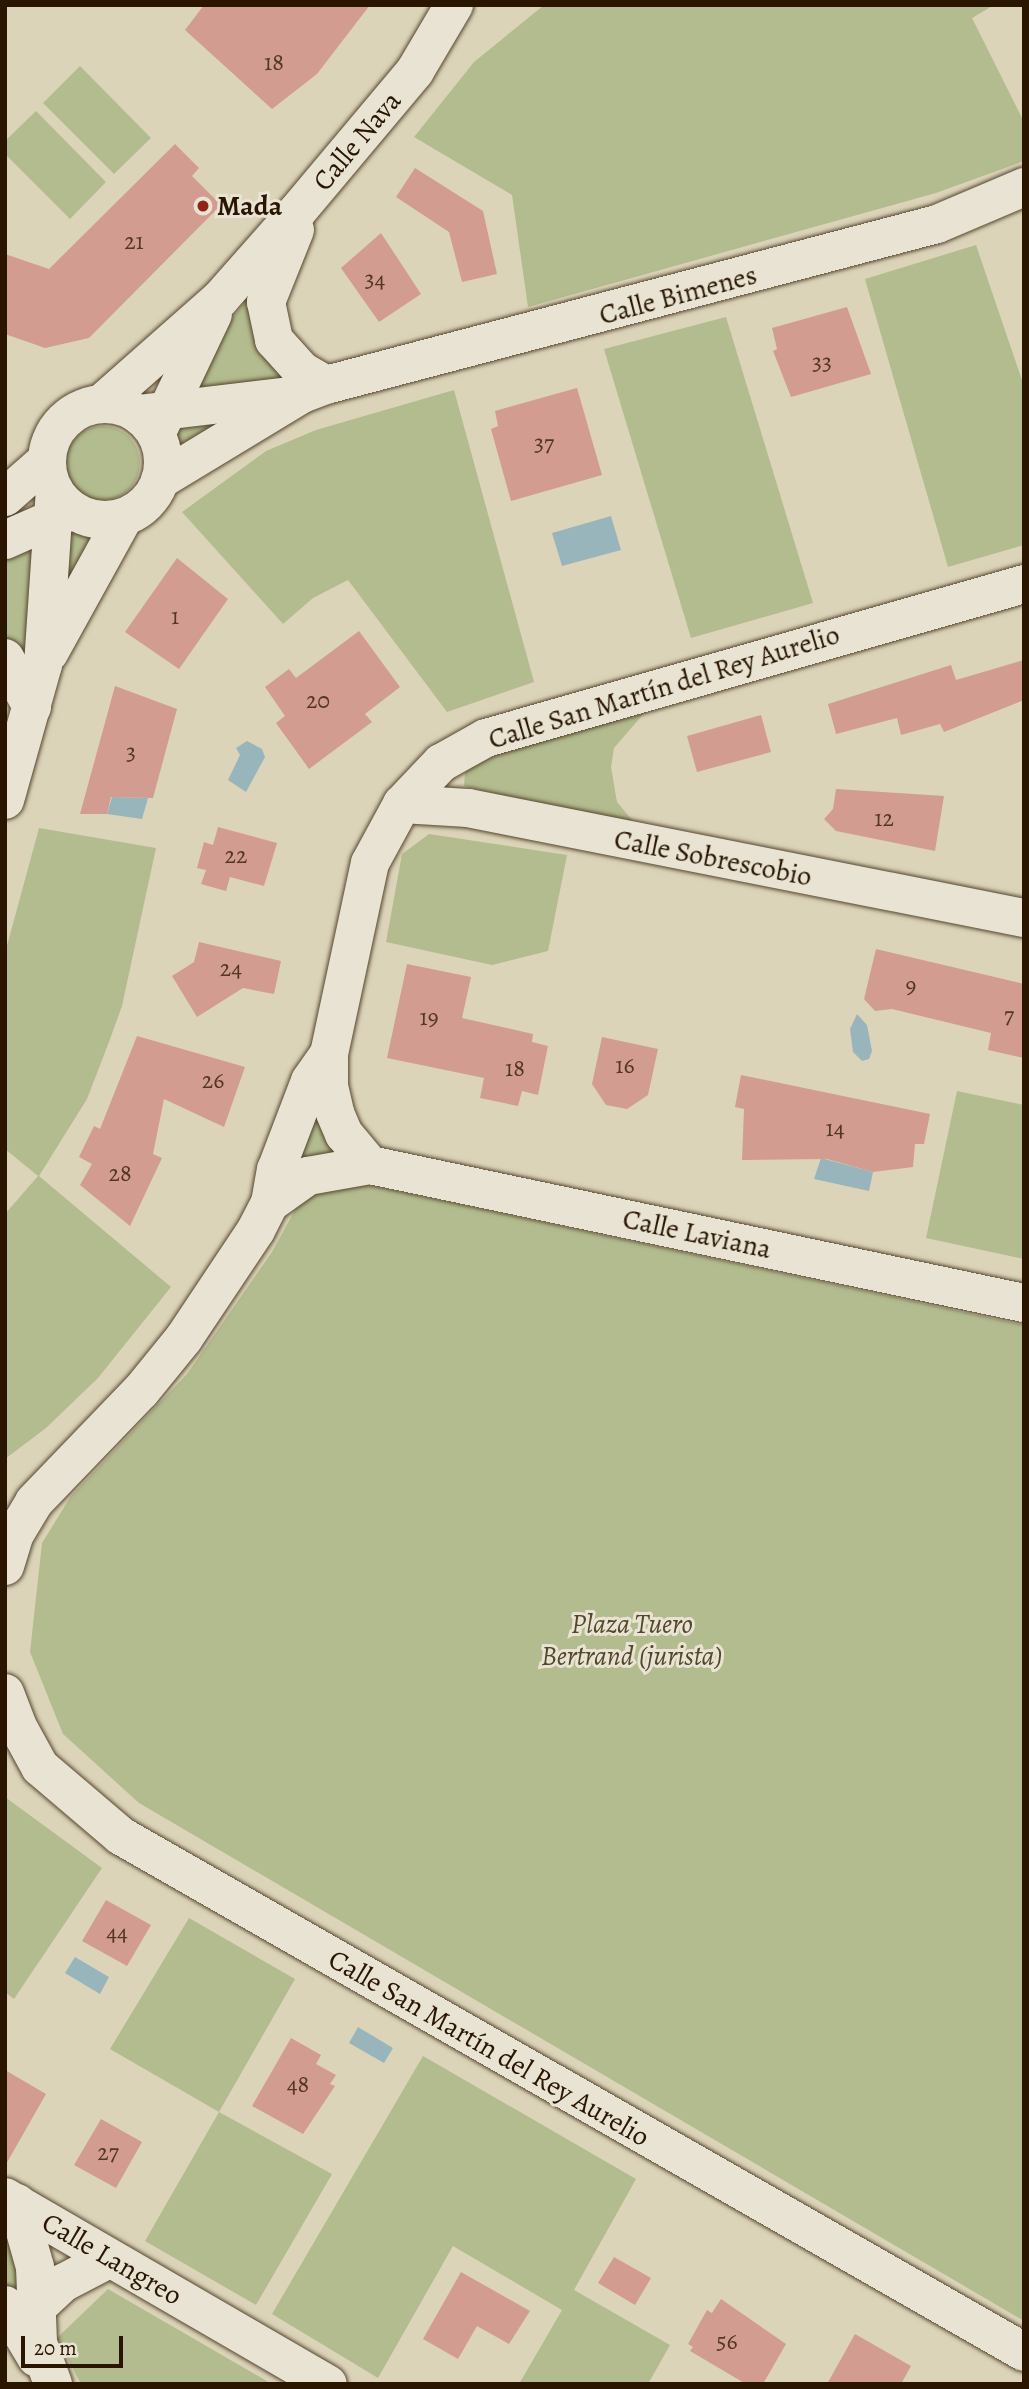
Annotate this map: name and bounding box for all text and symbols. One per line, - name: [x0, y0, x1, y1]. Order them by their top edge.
- house number: 18: [264, 49, 284, 77]
- street label: Calle Nava: [306, 84, 408, 198]
- place label: Mada: [217, 189, 282, 223]
- marker: Mada: [195, 198, 211, 214]
- house number: 21: [124, 228, 144, 256]
- street label: Calle Bimenes: [596, 258, 760, 332]
- house number: 34: [365, 266, 385, 294]
- house number: 33: [812, 349, 832, 377]
- house number: 37: [534, 430, 554, 458]
- house number: 1: [171, 603, 179, 631]
- street label: Calle San Martín del Rey Aurelio: [484, 618, 844, 756]
- house number: 20: [306, 687, 330, 715]
- house number: 3: [126, 739, 136, 767]
- house number: 12: [874, 805, 894, 833]
- street label: Calle Sobrescobio: [611, 822, 815, 894]
- house number: 22: [225, 842, 247, 870]
- house number: 24: [220, 955, 242, 983]
- house number: 9: [906, 972, 916, 1000]
- house number: 7: [1004, 1002, 1014, 1030]
- house number: 19: [419, 1004, 439, 1032]
- house number: 16: [615, 1052, 635, 1080]
- house number: 18: [505, 1055, 525, 1083]
- house number: 26: [202, 1067, 224, 1095]
- house number: 14: [825, 1115, 845, 1143]
- house number: 28: [108, 1160, 132, 1188]
- street label: Calle Laviana: [620, 1202, 774, 1266]
- park label: Plaza Tuero Bertrand (jurista): [541, 1607, 723, 1673]
- house number: 44: [106, 1919, 128, 1947]
- street label: Calle San Martín del Rey Aurelio: [322, 1942, 656, 2154]
- house number: 48: [287, 2071, 309, 2099]
- house number: 27: [97, 2139, 119, 2167]
- street label: Calle Langreo: [36, 2205, 188, 2313]
- scale bar: [24, 2322, 126, 2366]
- house number: 56: [716, 2328, 738, 2356]
- text: 20 m: [34, 2334, 77, 2362]

